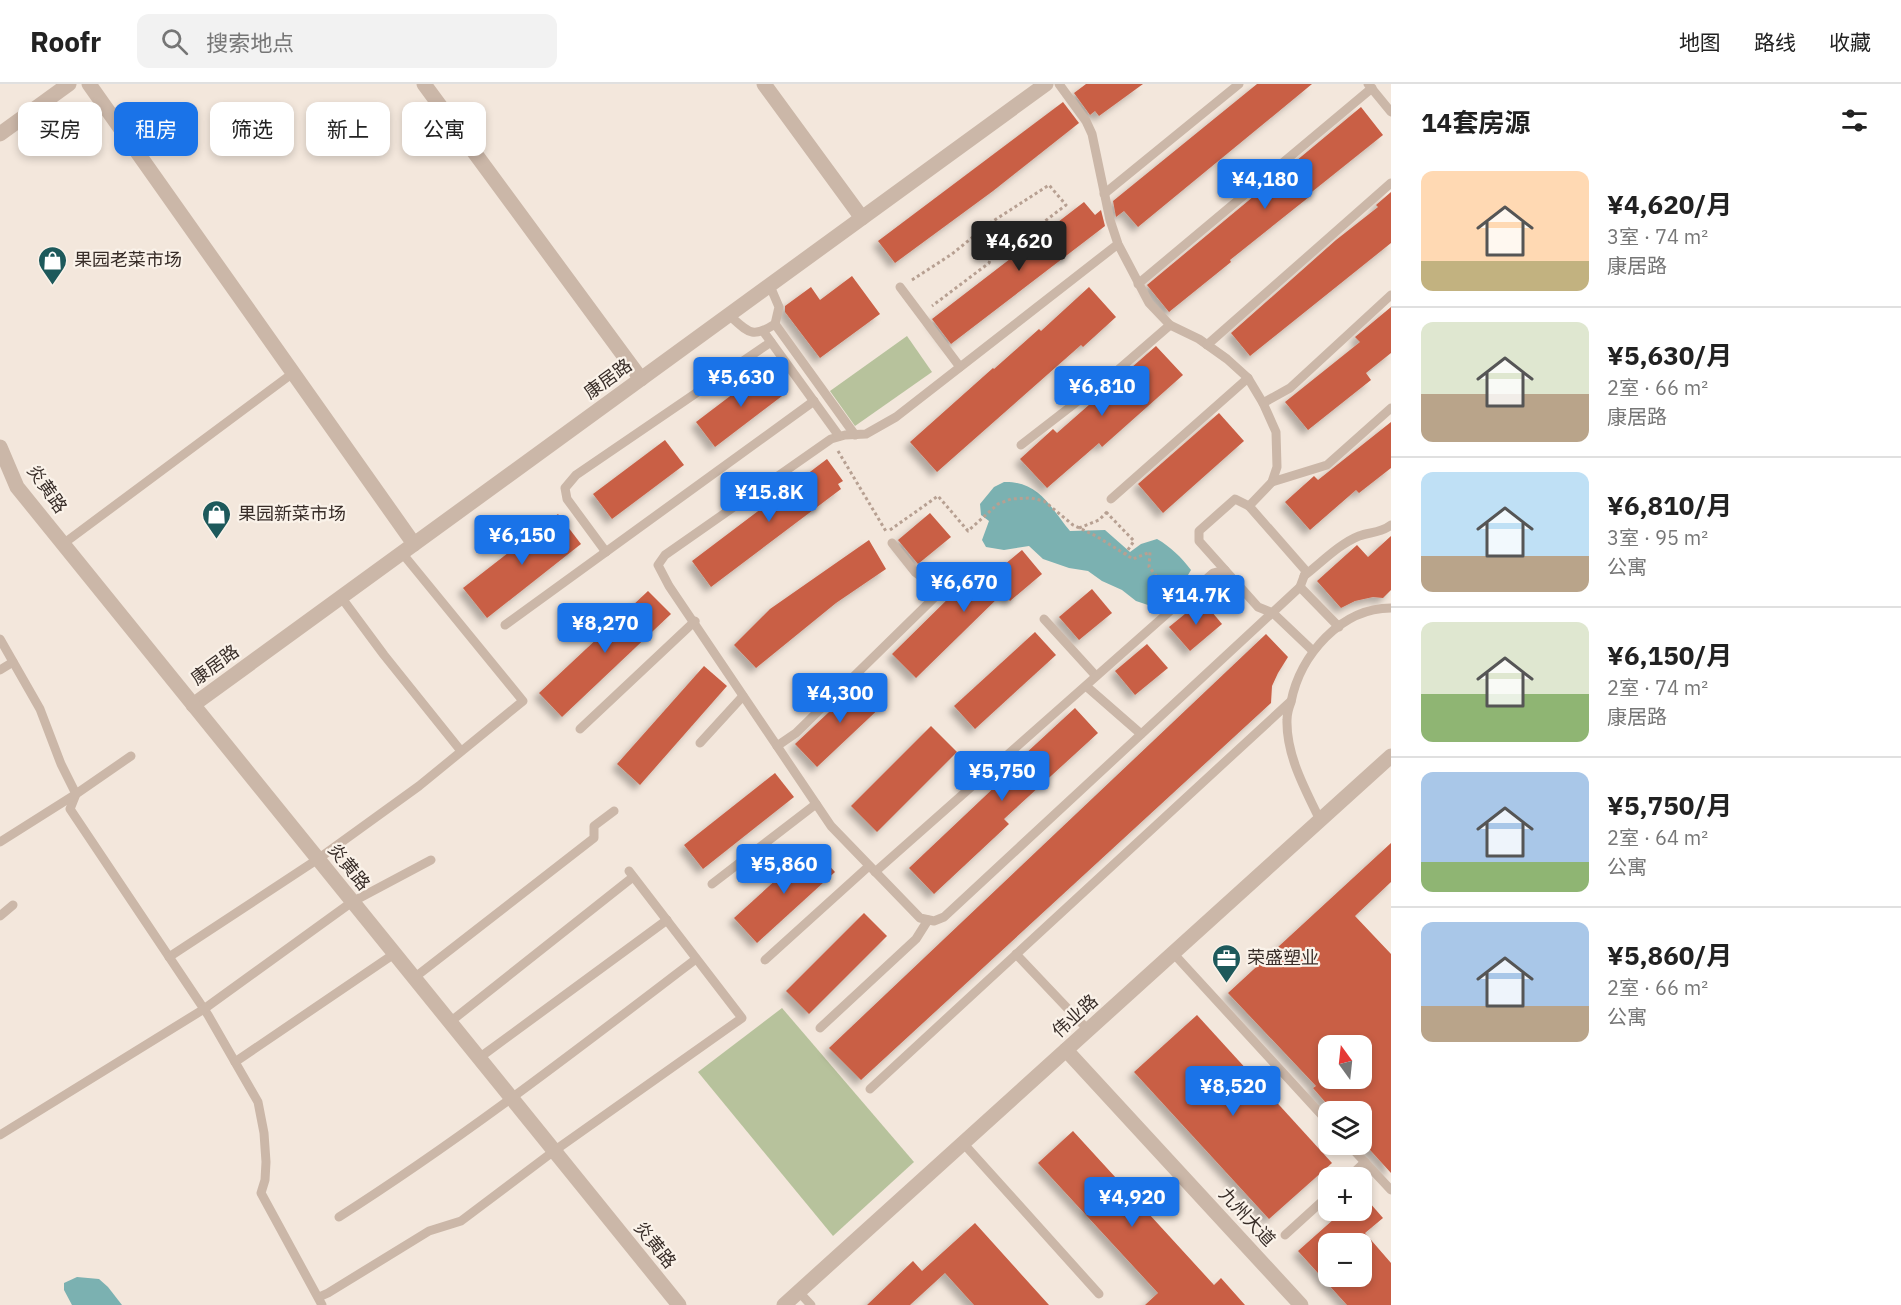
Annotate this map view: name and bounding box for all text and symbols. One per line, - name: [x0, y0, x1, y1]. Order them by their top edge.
- search box: [137, 14, 557, 68]
- text: Roofr: [30, 23, 101, 60]
- icon: search: [158, 25, 191, 58]
- text: 搜索地点: [206, 28, 294, 57]
- text: 地图: [1679, 28, 1721, 56]
- text: 路线: [1754, 28, 1796, 56]
- text: 收藏: [1829, 28, 1871, 56]
- chip: 买房: [18, 102, 102, 156]
- chip: 租房: [114, 102, 198, 156]
- chip: 筛选: [210, 102, 294, 156]
- chip: 新上: [306, 102, 390, 156]
- chip: 公寓: [402, 102, 486, 156]
- icon: filters: [1838, 104, 1871, 137]
- text: 14套房源: [1421, 105, 1530, 139]
- pin: ¥4,180: [1216, 159, 1314, 210]
- text: ¥4,180: [1231, 165, 1299, 192]
- text: ¥4,620/月: [1607, 187, 1732, 221]
- icon: home: [1469, 195, 1541, 267]
- pin: ¥4,620: [970, 221, 1068, 272]
- text: 3室 · 74 m²: [1607, 223, 1708, 250]
- text: ¥4,620: [985, 227, 1053, 254]
- shop icon: 果园老菜市场: [37, 244, 69, 286]
- place label: 果园老菜市场: [74, 248, 182, 271]
- text: 康居路: [1607, 252, 1667, 279]
- text: ¥5,630/月: [1607, 338, 1732, 372]
- icon: home: [1469, 346, 1541, 418]
- street label: 康居路: [579, 353, 636, 404]
- pin: ¥5,630: [692, 357, 790, 408]
- text: ¥5,630: [707, 363, 775, 390]
- pin: ¥6,810: [1053, 366, 1151, 417]
- text: ¥6,810: [1068, 372, 1136, 399]
- text: 2室 · 66 m²: [1607, 374, 1708, 401]
- text: 康居路: [1607, 403, 1667, 430]
- street label: 炎黄路: [23, 460, 72, 517]
- pin: ¥15.8K: [720, 472, 818, 523]
- text: ¥15.8K: [734, 478, 804, 505]
- text: ¥6,810/月: [1607, 488, 1732, 522]
- icon: home: [1469, 496, 1541, 568]
- shop icon: 果园新菜市场: [201, 498, 233, 540]
- place label: 果园新菜市场: [238, 502, 346, 525]
- pin: ¥6,150: [473, 515, 571, 566]
- text: ¥6,150: [488, 521, 556, 548]
- text: 3室 · 95 m²: [1607, 524, 1708, 551]
- text: 公寓: [1607, 553, 1647, 580]
- pin: ¥6,670: [915, 562, 1013, 613]
- text: ¥6,670: [930, 568, 998, 595]
- pin: ¥14.7K: [1147, 575, 1245, 626]
- text: ¥14.7K: [1161, 581, 1231, 608]
- pin: ¥8,270: [556, 603, 654, 654]
- text: ¥8,270: [571, 609, 639, 636]
- text: ¥6,150/月: [1607, 638, 1732, 672]
- street label: 康居路: [186, 639, 243, 690]
- icon: home: [1469, 646, 1541, 718]
- pin: ¥4,300: [791, 673, 889, 724]
- text: 2室 · 74 m²: [1607, 674, 1708, 701]
- text: ¥4,300: [806, 679, 874, 706]
- text: 康居路: [1607, 703, 1667, 730]
- pin: ¥5,750: [953, 751, 1051, 802]
- text: ¥5,750: [968, 757, 1036, 784]
- text: ¥5,750/月: [1607, 788, 1732, 822]
- icon: home: [1469, 796, 1541, 868]
- text: 2室 · 64 m²: [1607, 824, 1708, 851]
- street label: 炎黄路: [323, 838, 375, 895]
- pin: ¥5,860: [735, 844, 833, 895]
- text: ¥5,860: [750, 850, 818, 877]
- text: 公寓: [1607, 853, 1647, 880]
- text: ¥5,860/月: [1607, 938, 1732, 972]
- office icon: 荣盛塑业: [1210, 942, 1242, 984]
- place label: 荣盛塑业: [1247, 946, 1319, 969]
- icon: home: [1469, 946, 1541, 1018]
- text: 2室 · 66 m²: [1607, 974, 1708, 1001]
- street label: 伟业路: [1047, 989, 1102, 1042]
- text: 公寓: [1607, 1003, 1647, 1030]
- north arrow: [1318, 1035, 1372, 1089]
- map controls: [1318, 1035, 1372, 1287]
- pin: ¥8,520: [1184, 1066, 1282, 1117]
- text: ¥8,520: [1199, 1072, 1267, 1099]
- button: layers: [1318, 1101, 1372, 1155]
- button: +: [1318, 1167, 1372, 1221]
- pin: ¥4,920: [1083, 1177, 1181, 1228]
- street label: 九州大道: [1214, 1182, 1280, 1251]
- text: ¥4,920: [1098, 1183, 1166, 1210]
- street label: 炎黄路: [629, 1216, 681, 1273]
- button: −: [1318, 1233, 1372, 1287]

